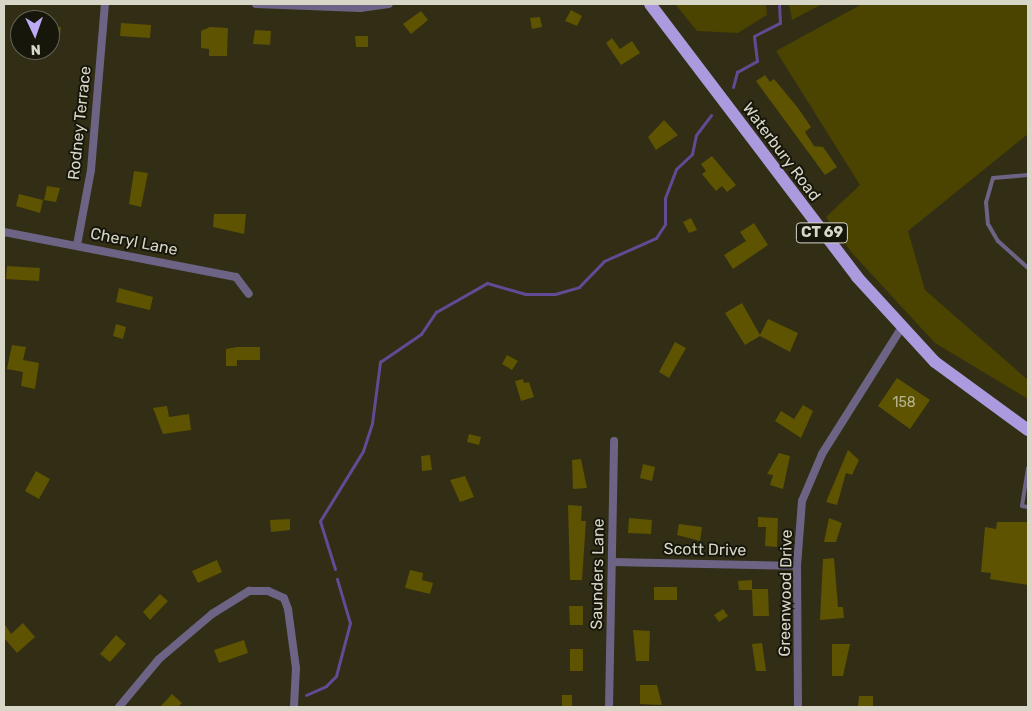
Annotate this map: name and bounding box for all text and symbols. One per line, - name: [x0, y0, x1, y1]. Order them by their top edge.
- north arrow: [10, 10, 60, 60]
- text: N: [30, 41, 41, 58]
- street label: Rodney Terrace: [64, 65, 96, 181]
- street label: Waterbury Road: [738, 99, 824, 205]
- road number: CT 69: [794, 220, 850, 246]
- street label: Cheryl Lane: [89, 224, 179, 260]
- house number: 158: [892, 395, 916, 411]
- street label: Saunders Lane: [587, 518, 609, 630]
- street label: Greenwood Drive: [775, 529, 797, 657]
- street label: Scott Drive: [663, 540, 747, 560]

